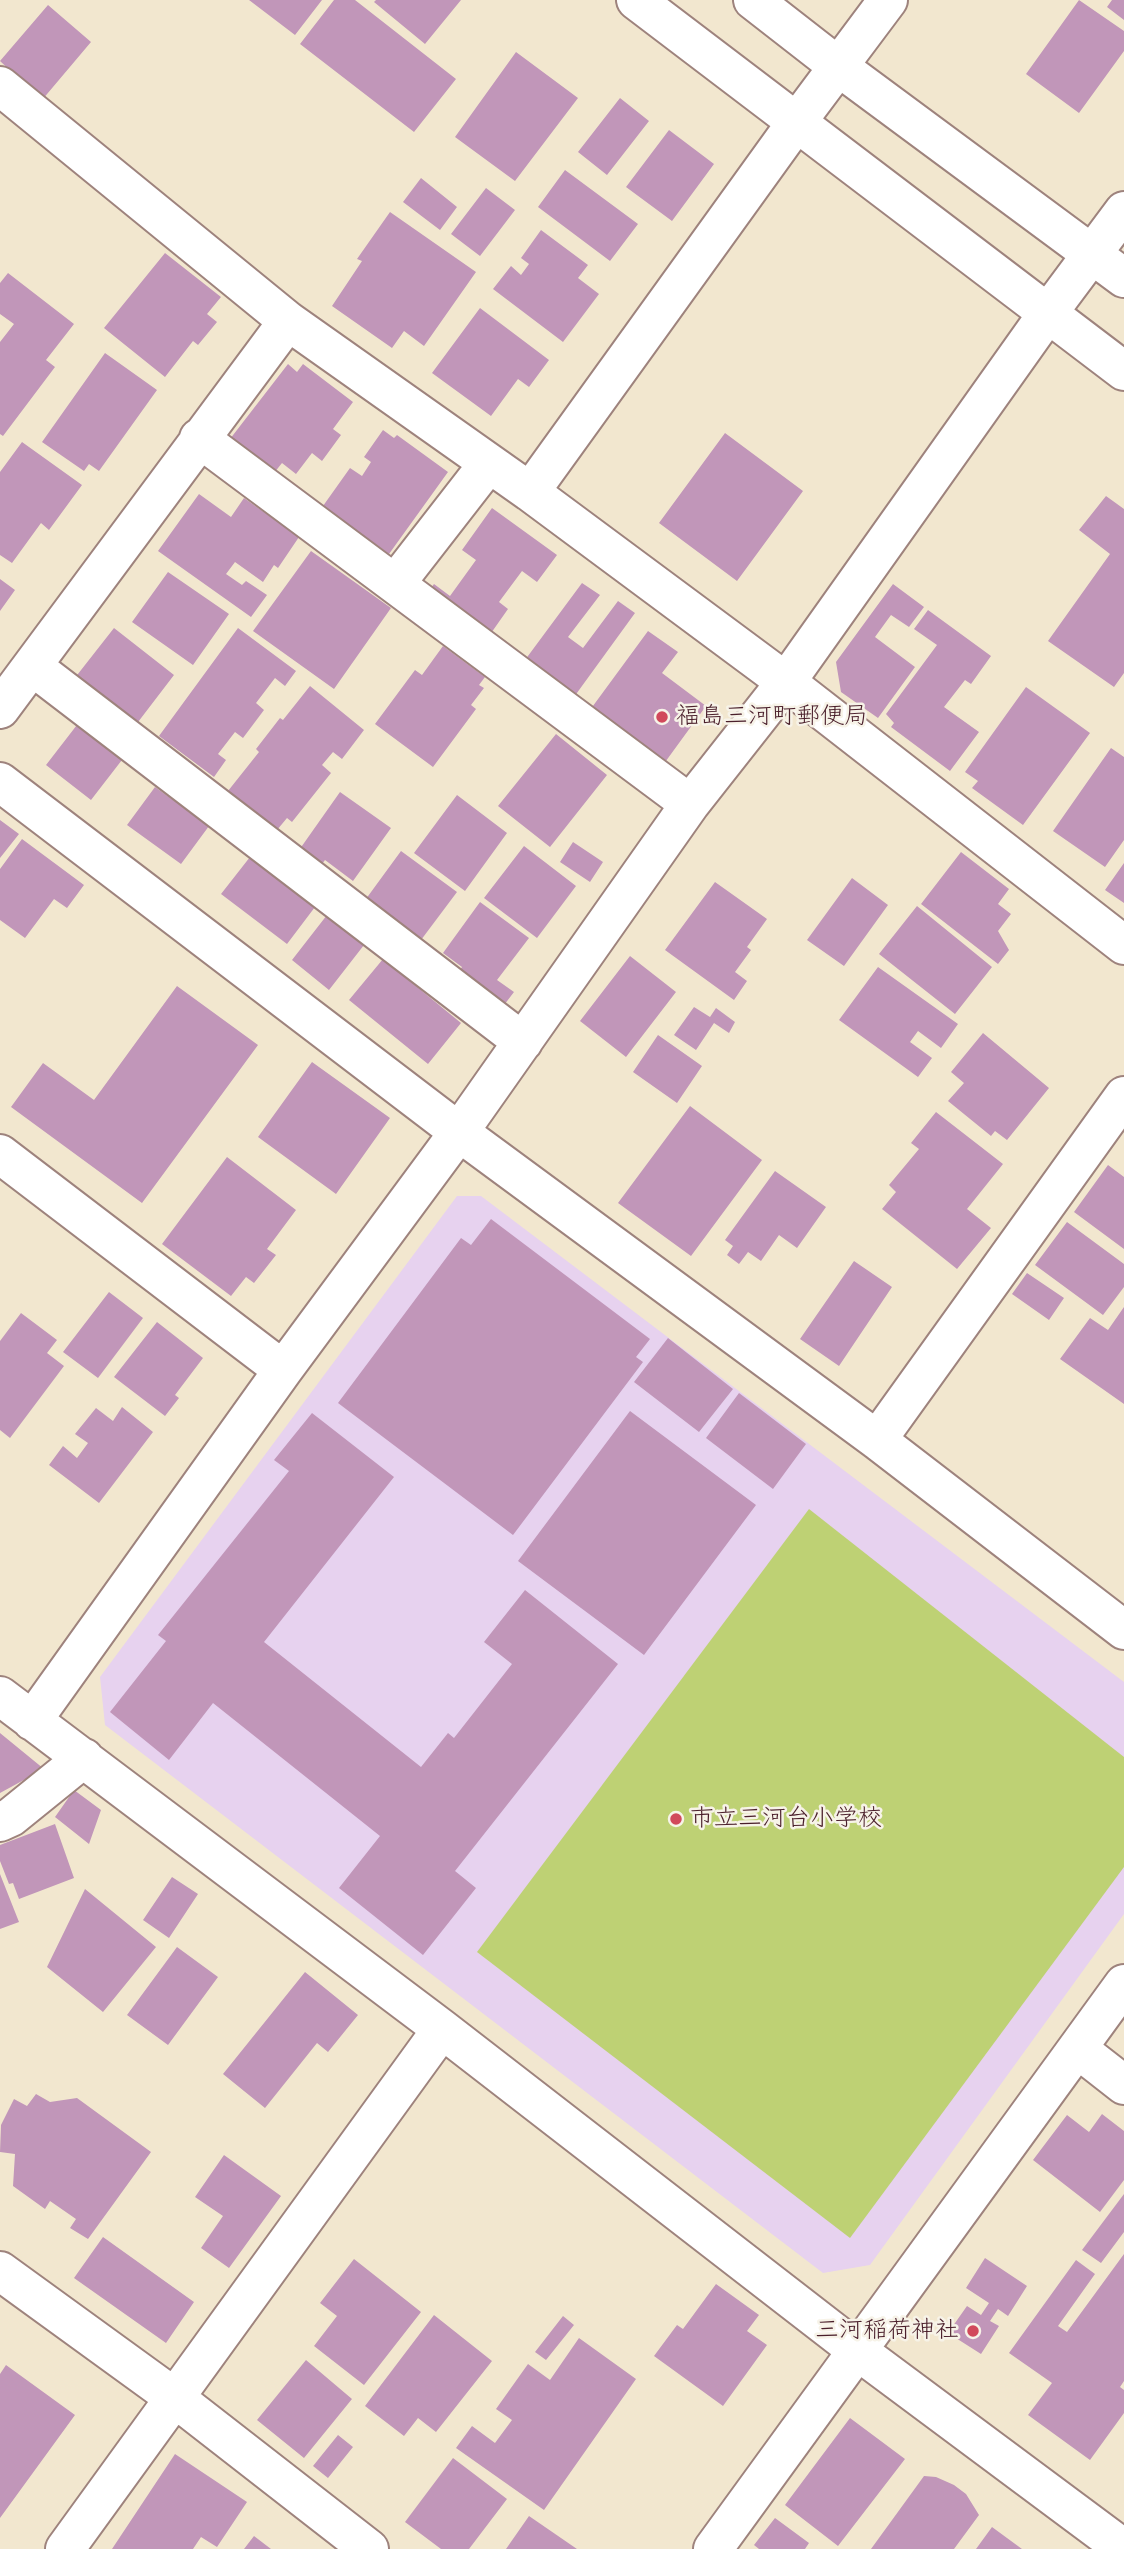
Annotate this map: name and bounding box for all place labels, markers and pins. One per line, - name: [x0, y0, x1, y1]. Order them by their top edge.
- place label: 福島三河町郵便局: [676, 703, 868, 731]
- marker: 福島三河町郵便局: [654, 709, 670, 725]
- place label: 市立三河台小学校: [690, 1805, 882, 1833]
- marker: 市立三河台小学校: [668, 1811, 684, 1827]
- place label: 三河稲荷神社: [815, 2317, 959, 2345]
- marker: 三河稲荷神社: [965, 2323, 981, 2339]

